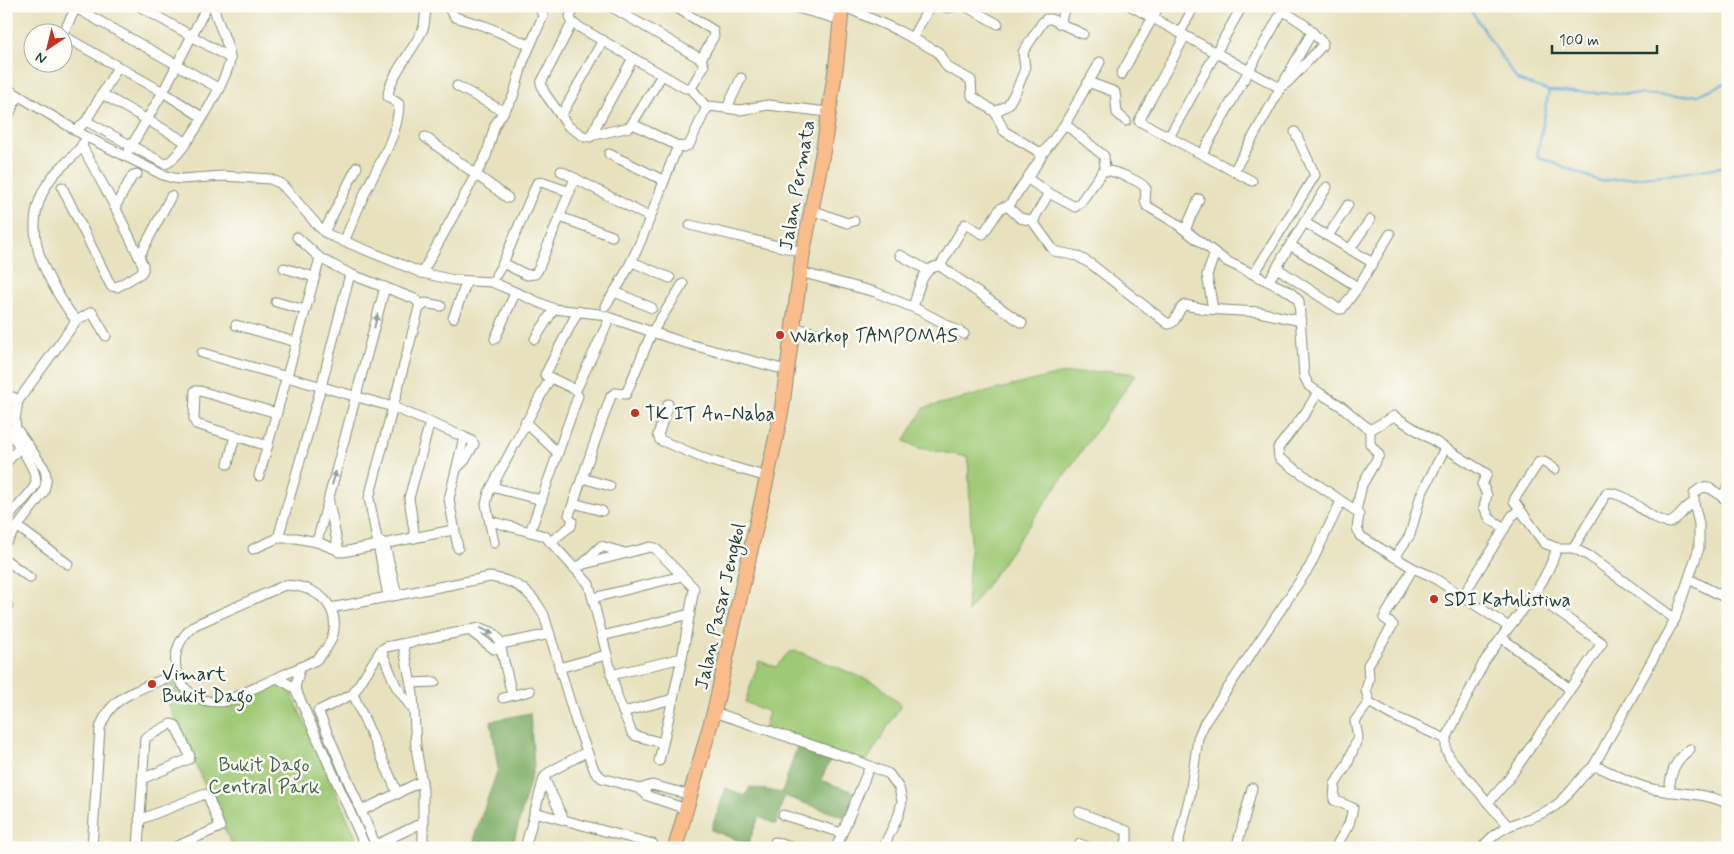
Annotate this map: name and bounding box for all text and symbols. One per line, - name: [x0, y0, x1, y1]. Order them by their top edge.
- north arrow: [22, 22, 72, 72]
- scale bar: [1552, 22, 1656, 54]
- text: 100 m: [1559, 31, 1599, 51]
- text: N: [32, 48, 50, 68]
- street label: Jalan Permata: [774, 118, 821, 252]
- one-way arrow: [372, 314, 380, 329]
- place label: Warkop TAMPOMAS: [790, 324, 958, 349]
- marker: Warkop TAMPOMAS: [774, 329, 786, 341]
- place label: TK IT An-Naba: [645, 402, 775, 427]
- marker: TK IT An-Naba: [629, 407, 641, 419]
- one-way arrow: [331, 471, 339, 486]
- street label: Jalan Pasar Jengkol: [689, 520, 754, 693]
- place label: SDI Katulistiwa: [1444, 588, 1571, 613]
- marker: SDI Katulistiwa: [1428, 593, 1440, 605]
- one-way arrow: [480, 627, 495, 636]
- place label: Vimart Bukit Dago: [162, 662, 253, 712]
- marker: Vimart Bukit Dago: [146, 678, 158, 690]
- park label: Bukit Dago Central Park: [208, 753, 320, 800]

